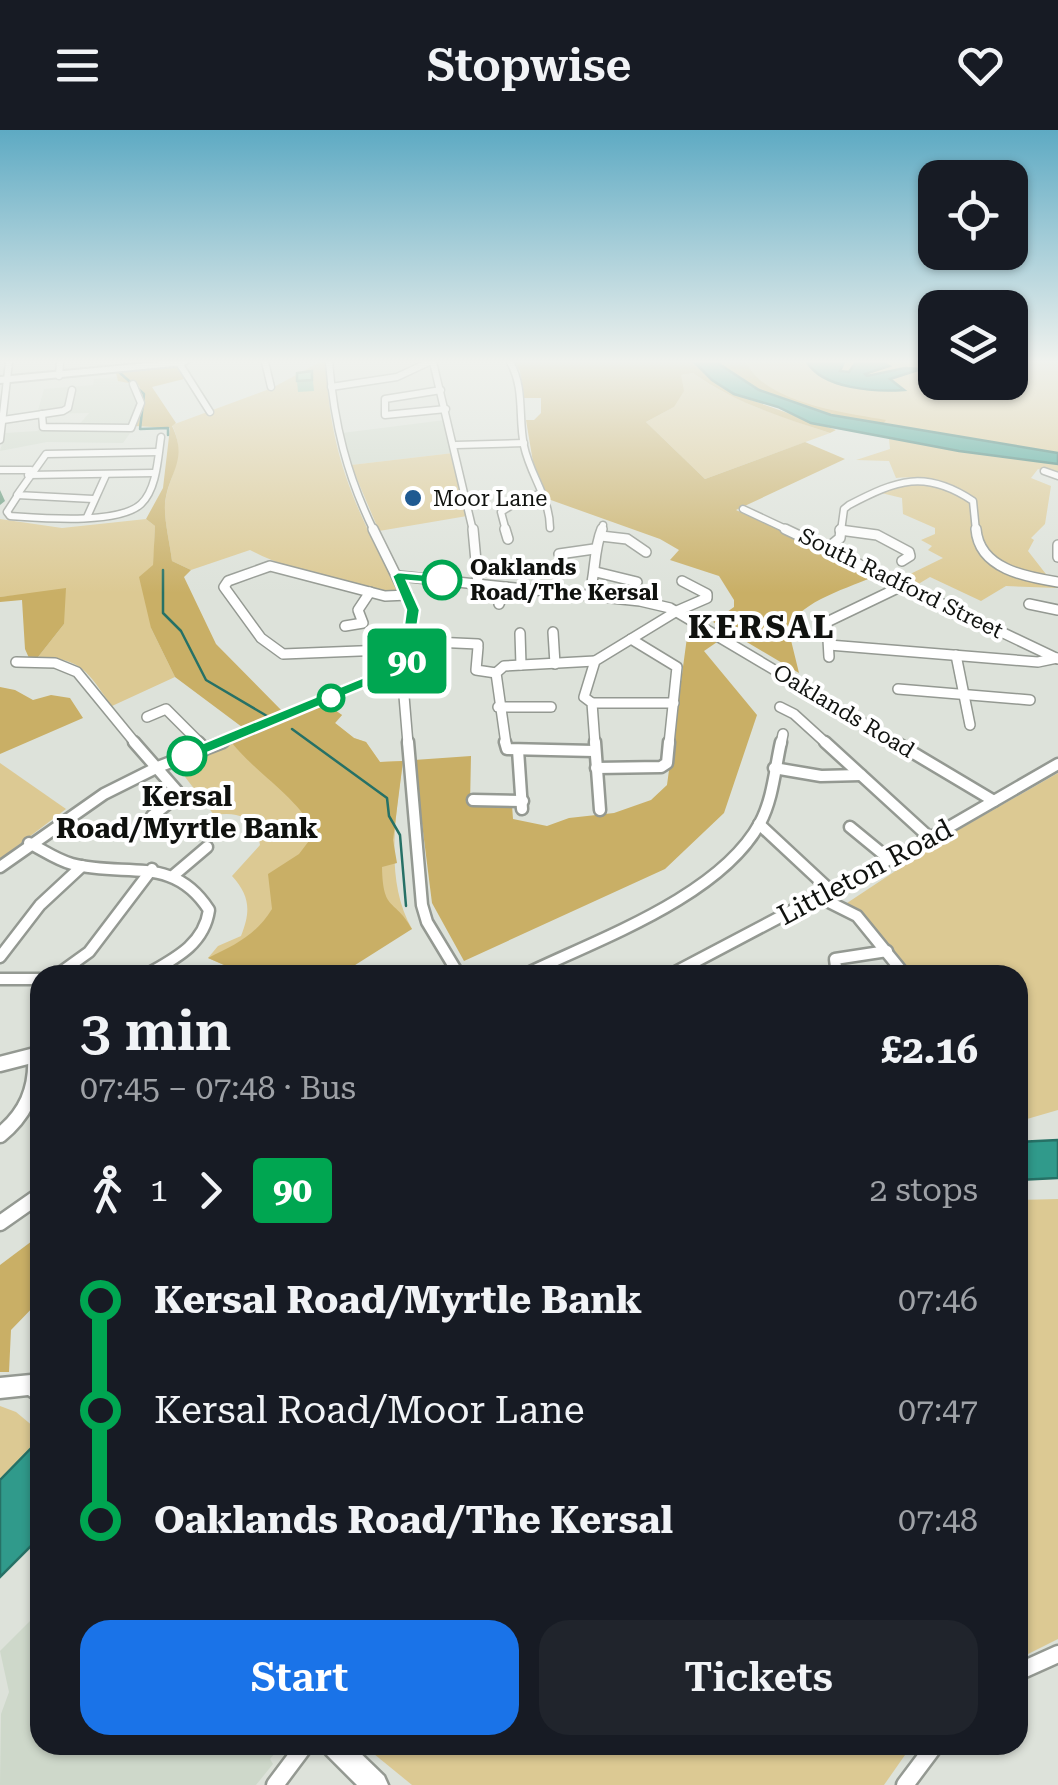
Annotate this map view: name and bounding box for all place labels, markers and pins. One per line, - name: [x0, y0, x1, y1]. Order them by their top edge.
- place label: Moor Lane: [433, 486, 547, 511]
- marker: Moor Lane: [402, 487, 424, 509]
- place label: Oaklands Road/The Kersal: [470, 555, 659, 605]
- marker: Oaklands Road/The Kersal: [423, 561, 461, 599]
- unlabelled marker: [318, 685, 344, 711]
- marker: Kersal Road/Myrtle Bank: [168, 737, 206, 775]
- place label: Kersal Road/Myrtle Bank: [56, 780, 318, 845]

